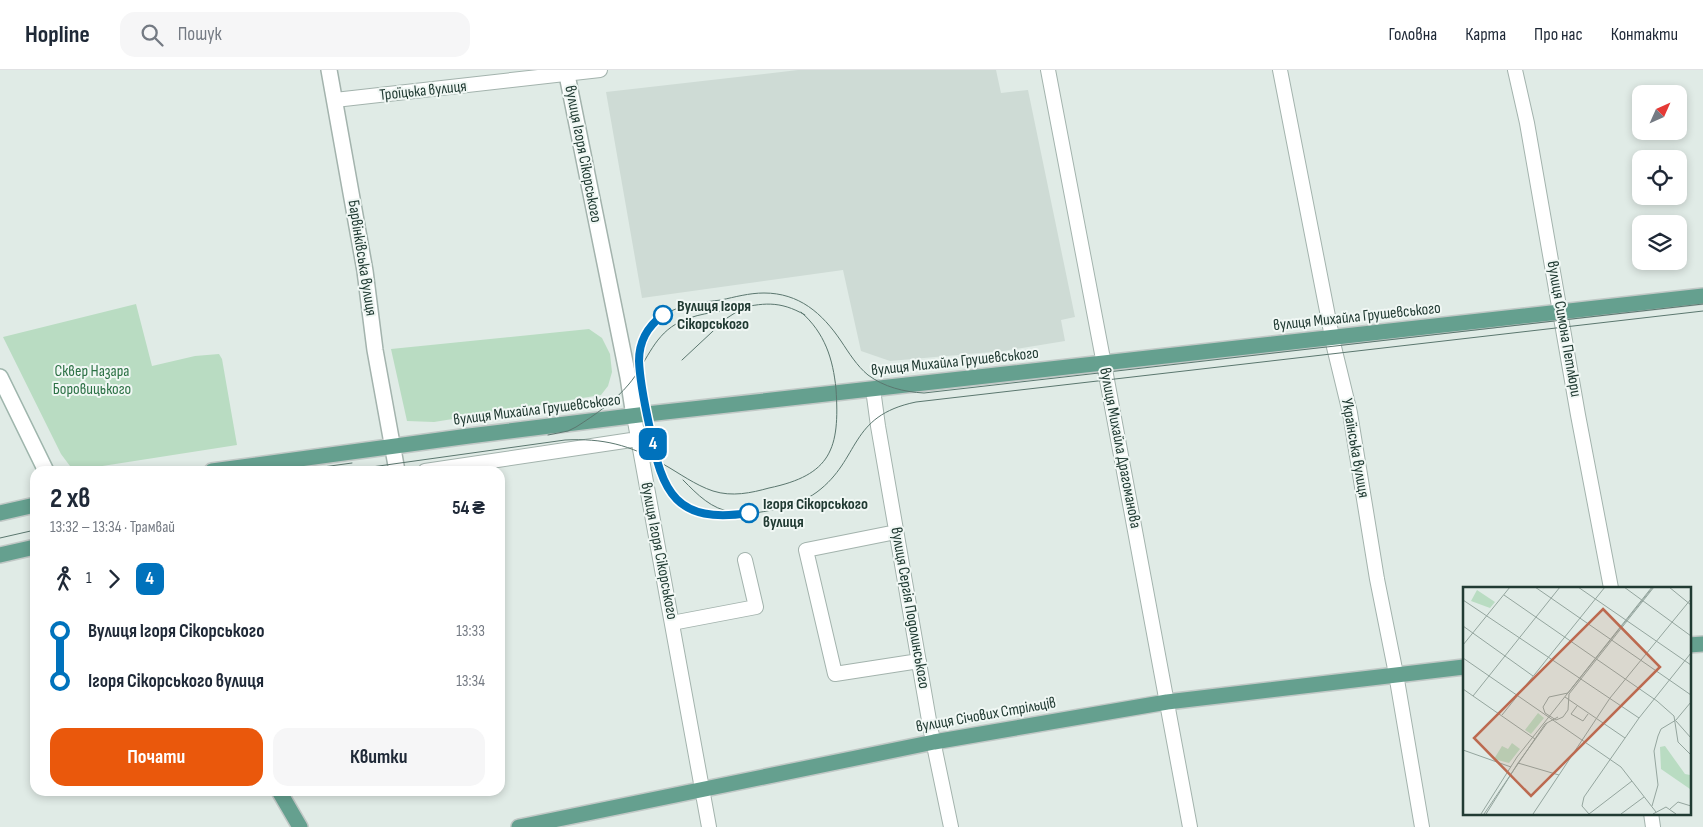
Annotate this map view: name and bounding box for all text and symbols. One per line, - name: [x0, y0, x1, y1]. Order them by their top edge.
- search box: [120, 12, 470, 57]
- text: Hopline: [25, 20, 90, 49]
- icon: search: [138, 21, 166, 49]
- text: Пошук: [178, 23, 222, 46]
- text: Головна: [1389, 24, 1437, 45]
- text: Карта: [1465, 24, 1506, 45]
- text: Про нас: [1534, 24, 1583, 45]
- text: Контакти: [1611, 24, 1678, 45]
- street label: Троїцька вулиця: [379, 77, 467, 105]
- street label: вулиця Ігоря Сікорського: [560, 84, 606, 224]
- north arrow: [1632, 85, 1688, 140]
- map controls: [1632, 85, 1687, 270]
- button: locate: [1632, 150, 1687, 205]
- street label: Барвінківська вулиця: [343, 199, 381, 317]
- button: layers: [1632, 215, 1687, 270]
- street label: вулиця Симона Петлюри: [1543, 260, 1585, 398]
- place label: Вулиця Ігоря Сікорського: [677, 297, 751, 334]
- street label: вулиця Михайла Грушевського: [1272, 299, 1442, 335]
- marker: Вулиця Ігоря Сікорського: [653, 305, 673, 325]
- street label: вулиця Михайла Грушевського: [870, 344, 1040, 380]
- park label: Сквер Назара Боровицького: [53, 362, 131, 399]
- street label: вулиця Михайла Драгоманова: [1095, 366, 1145, 530]
- street label: вулиця Михайла Грушевського: [452, 390, 622, 430]
- street label: Українська вулиця: [1337, 397, 1373, 499]
- line badge: 4: [637, 428, 669, 460]
- text: 4: [649, 433, 657, 454]
- street label: вулиця Ігоря Сікорського: [636, 481, 682, 621]
- text: 2 хв: [50, 482, 91, 515]
- place label: Ігоря Сікорського вулиця: [763, 495, 868, 532]
- text: 54 ₴: [452, 497, 485, 520]
- marker: Ігоря Сікорського вулиця: [739, 503, 759, 523]
- text: 13:32 – 13:34 · Трамвай: [50, 518, 175, 537]
- street label: вулиця Сергія Подолинського: [886, 526, 934, 690]
- icon: walk: [50, 565, 78, 593]
- icon: forward: [100, 565, 128, 593]
- text: 4: [146, 568, 154, 589]
- text: 1: [86, 569, 92, 588]
- inset map: [1463, 587, 1690, 814]
- text: Вулиця Ігоря Сікорського: [88, 620, 265, 643]
- text: 13:33: [456, 622, 485, 641]
- text: Ігоря Сікорського вулиця: [88, 670, 264, 693]
- text: 13:34: [456, 672, 485, 691]
- street label: вулиця Січових Стрільців: [915, 693, 1057, 737]
- button: Почати: [50, 728, 263, 786]
- button: Квитки: [273, 728, 485, 786]

